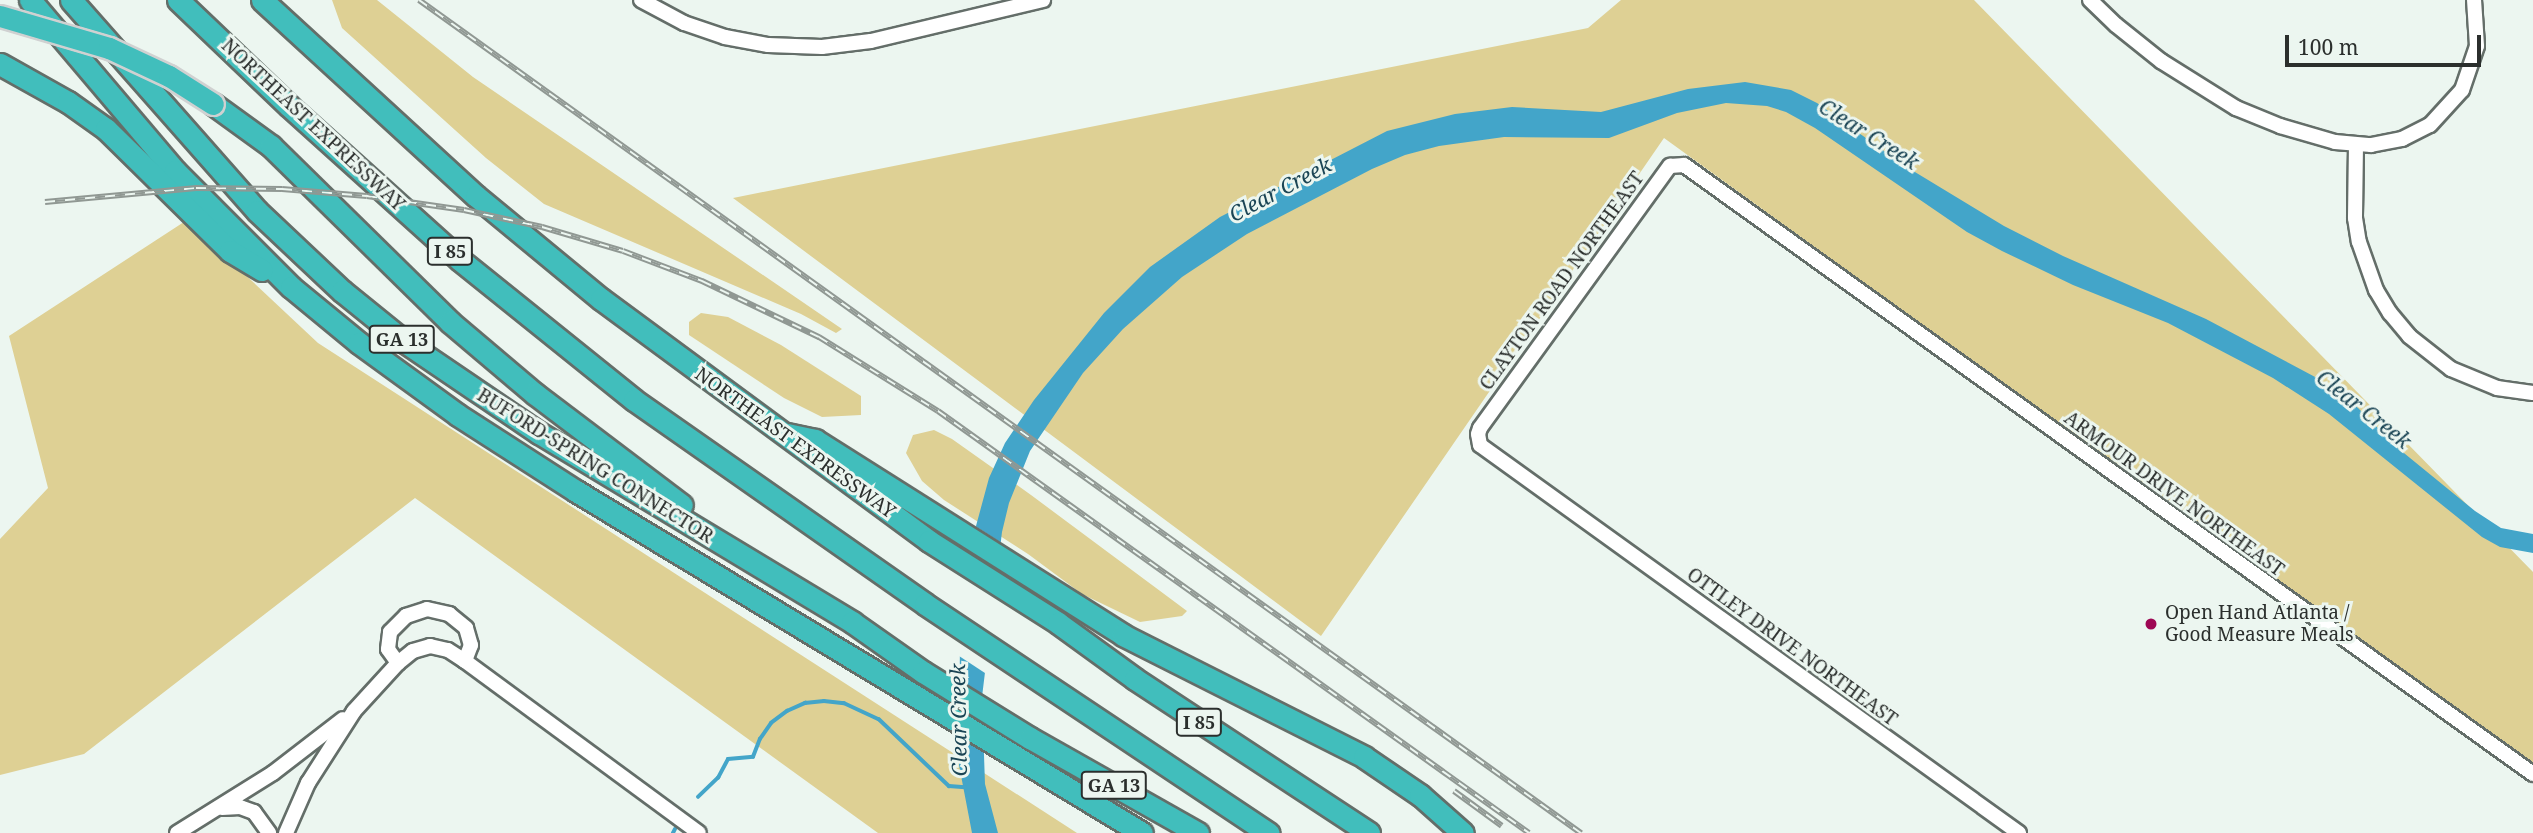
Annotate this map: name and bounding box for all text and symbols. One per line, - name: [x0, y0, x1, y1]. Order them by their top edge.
- scale bar: [2288, 21, 2484, 65]
- text: 100 m: [2298, 33, 2359, 61]
- street label: NORTHEAST EXPRESSWAY: [217, 34, 409, 216]
- water label: Clear Creek: [1815, 93, 1923, 175]
- water label: Clear Creek: [1224, 151, 1336, 227]
- street label: CLAYTON ROAD NORTHEAST: [1475, 167, 1649, 395]
- road number: I 85: [426, 236, 475, 265]
- road number: GA 13: [369, 324, 435, 354]
- street label: NORTHEAST EXPRESSWAY: [690, 363, 900, 523]
- water label: Clear Creek: [2312, 364, 2416, 454]
- street label: BUFORD-SPRING CONNECTOR: [473, 384, 717, 548]
- street label: ARMOUR DRIVE NORTHEAST: [2060, 407, 2288, 581]
- street label: OTTLEY DRIVE NORTHEAST: [1682, 563, 1902, 731]
- place label: Open Hand Atlanta / Good Measure Meals: [2165, 602, 2354, 646]
- marker: Open Hand Atlanta / Good Measure Meals: [2143, 616, 2159, 632]
- water label: Clear Creek: [944, 663, 972, 777]
- road number: I 85: [1174, 708, 1224, 736]
- road number: GA 13: [1081, 770, 1147, 800]

